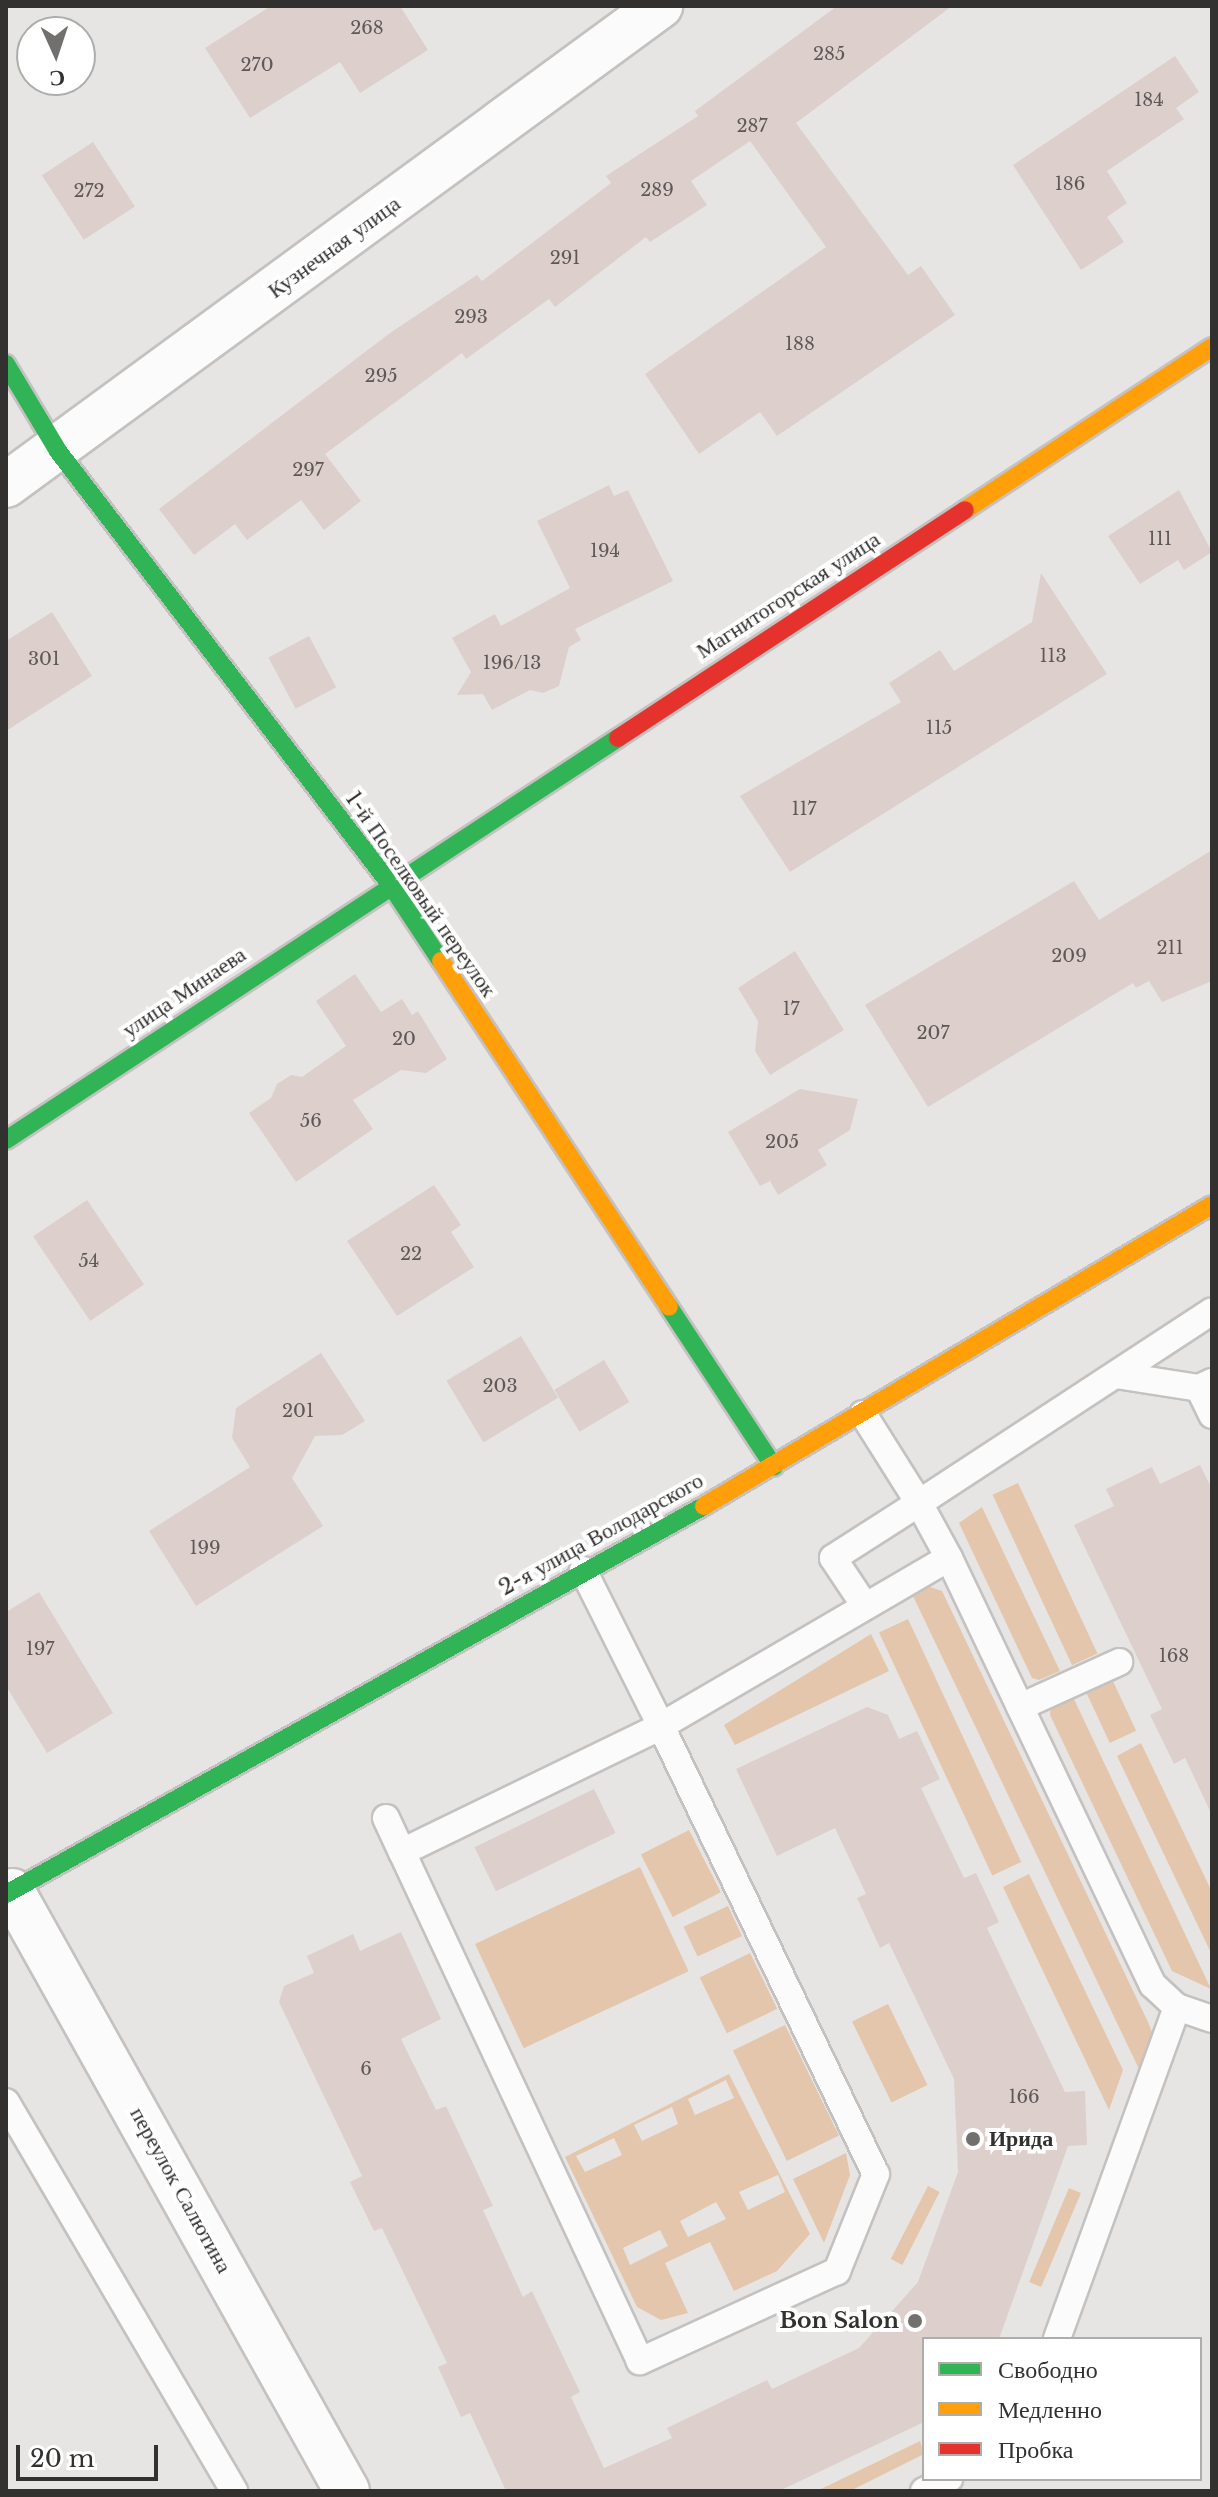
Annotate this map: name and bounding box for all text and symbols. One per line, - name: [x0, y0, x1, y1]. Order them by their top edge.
- north arrow: [16, 16, 96, 96]
- house number: 268: [350, 17, 384, 39]
- house number: 285: [813, 43, 845, 65]
- house number: 270: [241, 54, 273, 76]
- text: С: [49, 65, 66, 92]
- house number: 184: [1134, 89, 1164, 111]
- house number: 287: [736, 115, 768, 137]
- house number: 186: [1055, 173, 1085, 195]
- house number: 289: [640, 179, 674, 201]
- house number: 272: [73, 180, 105, 202]
- street label: Кузнечная улица: [263, 190, 405, 304]
- house number: 291: [550, 247, 580, 269]
- house number: 293: [454, 306, 488, 328]
- house number: 188: [785, 333, 815, 355]
- house number: 295: [365, 365, 397, 387]
- house number: 297: [292, 459, 324, 481]
- street label: Магнитогорская улица: [691, 526, 885, 664]
- house number: 111: [1148, 528, 1172, 550]
- house number: 194: [590, 540, 620, 562]
- house number: 113: [1039, 645, 1067, 667]
- house number: 301: [28, 648, 60, 670]
- house number: 196/13: [483, 652, 541, 674]
- house number: 115: [926, 717, 952, 739]
- street label: 1-й Поселковый переулок: [340, 786, 502, 1002]
- house number: 117: [791, 798, 817, 820]
- house number: 211: [1156, 937, 1184, 959]
- street label: улица Минаева: [117, 941, 251, 1043]
- house number: 209: [1051, 945, 1087, 967]
- house number: 17: [782, 998, 800, 1020]
- house number: 207: [917, 1022, 949, 1044]
- house number: 20: [392, 1028, 416, 1050]
- house number: 56: [300, 1110, 322, 1132]
- house number: 205: [765, 1131, 799, 1153]
- house number: 22: [400, 1243, 422, 1265]
- house number: 54: [79, 1250, 99, 1272]
- house number: 203: [482, 1375, 518, 1397]
- house number: 201: [282, 1400, 314, 1422]
- street label: 2-я улица Володарского: [494, 1467, 708, 1601]
- house number: 199: [189, 1537, 221, 1559]
- house number: 197: [26, 1638, 54, 1660]
- house number: 168: [1159, 1645, 1189, 1667]
- house number: 6: [360, 2058, 372, 2080]
- house number: 166: [1008, 2086, 1040, 2108]
- street label: переулок Салютина: [125, 2103, 237, 2277]
- place label: Ирида: [989, 2126, 1053, 2152]
- marker: Ирида: [964, 2130, 982, 2148]
- place label: Bon Salon: [780, 2308, 899, 2334]
- marker: Bon Salon: [906, 2312, 924, 2330]
- legend: [922, 2337, 1202, 2481]
- text: Свободно: [998, 2355, 1098, 2384]
- text: Медленно: [998, 2395, 1102, 2424]
- scale bar: [20, 2429, 162, 2479]
- text: Пробка: [998, 2435, 1074, 2464]
- text: 20 m: [30, 2444, 95, 2473]

